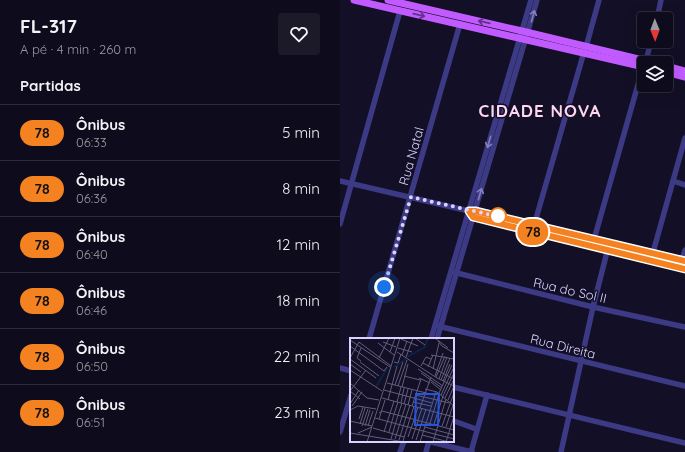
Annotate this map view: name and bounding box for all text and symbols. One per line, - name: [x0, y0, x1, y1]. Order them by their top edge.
- one-way arrow: [529, 10, 537, 23]
- one-way arrow: [412, 12, 425, 20]
- north arrow: [637, 12, 673, 48]
- map controls: [637, 12, 673, 92]
- button: heart: [278, 13, 320, 55]
- text: FL-317: [20, 14, 77, 38]
- one-way arrow: [478, 18, 491, 25]
- text: A pé · 4 min · 260 m: [20, 41, 136, 57]
- button: layers: [637, 56, 673, 92]
- text: Partidas: [20, 76, 81, 95]
- district label: CIDADE NOVA: [479, 100, 601, 121]
- text: Ônibus: [76, 115, 125, 134]
- text: 5 min: [282, 123, 320, 142]
- text: 78: [34, 124, 50, 142]
- street label: Rua Natal: [395, 125, 427, 187]
- text: 06:33: [76, 134, 107, 150]
- one-way arrow: [485, 135, 492, 148]
- text: Ônibus: [76, 171, 125, 190]
- text: 8 min: [282, 179, 320, 198]
- text: 78: [34, 180, 50, 198]
- one-way arrow: [477, 188, 484, 201]
- text: 06:36: [76, 190, 107, 206]
- unlabelled marker: [489, 207, 507, 225]
- line badge: 78: [515, 219, 551, 245]
- text: 78: [525, 223, 541, 241]
- text: Ônibus: [76, 227, 125, 246]
- text: 12 min: [276, 235, 320, 254]
- text: 78: [34, 236, 50, 254]
- text: 06:40: [76, 246, 108, 262]
- street label: Rua do Sol II: [532, 274, 608, 306]
- your location: [374, 277, 394, 297]
- text: Ônibus: [76, 283, 125, 302]
- text: 18 min: [277, 291, 320, 310]
- text: 78: [34, 292, 50, 310]
- text: 06:46: [76, 302, 107, 318]
- street label: Rua Direita: [529, 330, 597, 362]
- inset map: [350, 338, 454, 442]
- text: Ônibus: [76, 339, 125, 358]
- text: 22 min: [274, 347, 320, 366]
- text: 78: [34, 348, 50, 366]
- text: 06:50: [76, 358, 108, 374]
- text: Ônibus: [76, 395, 125, 414]
- text: 23 min: [274, 403, 320, 422]
- text: 78: [34, 404, 50, 422]
- text: 06:51: [76, 414, 105, 430]

